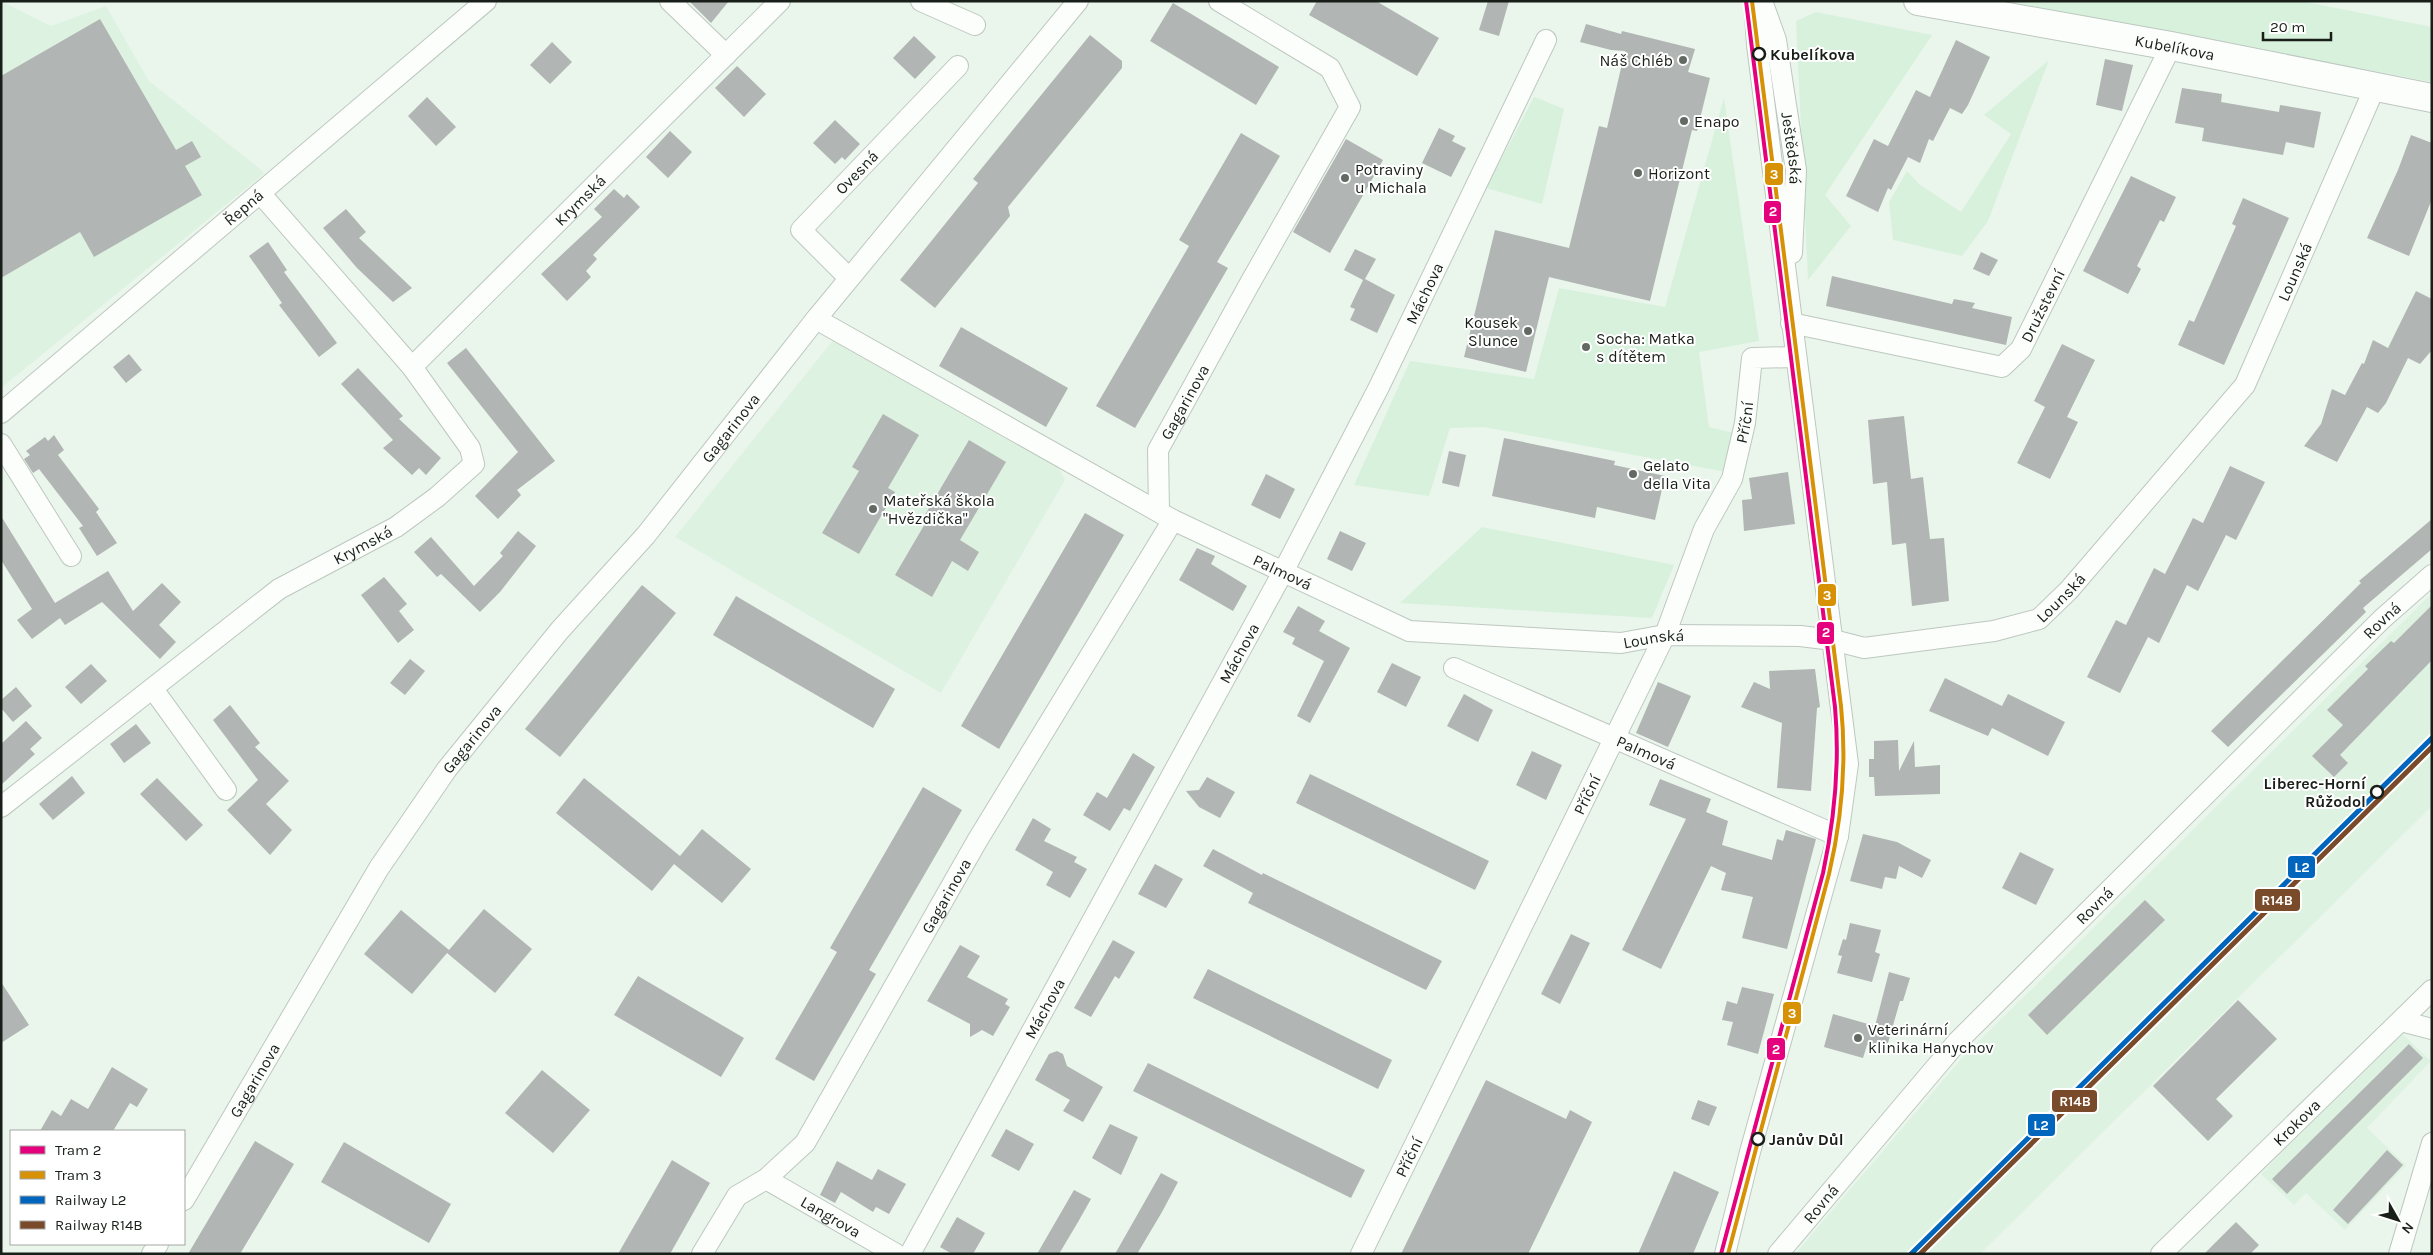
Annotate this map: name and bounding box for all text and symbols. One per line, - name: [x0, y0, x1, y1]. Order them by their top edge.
- scale bar: [2263, 10, 2330, 42]
- text: 20 m: [2270, 18, 2305, 36]
- street label: Kubelíkova: [2133, 30, 2217, 64]
- place label: Kubelíkova: [1770, 45, 1855, 64]
- marker: Kubelíkova: [1752, 47, 1766, 61]
- place label: Náš Chléb: [1599, 51, 1673, 70]
- marker: Náš Chléb: [1677, 54, 1689, 66]
- street label: Ještědská: [1778, 111, 1806, 185]
- place label: Enapo: [1694, 112, 1740, 131]
- marker: Enapo: [1678, 115, 1690, 127]
- street label: Ovesná: [831, 146, 882, 198]
- place label: Potraviny u Michala: [1355, 160, 1427, 197]
- line badge: 3: [1764, 162, 1784, 186]
- place label: Horizont: [1648, 164, 1710, 183]
- text: 3: [1770, 166, 1778, 183]
- marker: Horizont: [1632, 167, 1644, 179]
- street label: Krymská: [550, 171, 609, 229]
- marker: Potraviny u Michala: [1339, 172, 1351, 184]
- street label: Řepná: [220, 185, 267, 229]
- line badge: 2: [1763, 200, 1782, 224]
- text: 2: [1769, 203, 1777, 220]
- street label: Lounská: [2273, 240, 2315, 304]
- street label: Máchova: [1401, 259, 1447, 327]
- street label: Družstevní: [2016, 266, 2069, 345]
- place label: Kousek Slunce: [1464, 313, 1518, 350]
- marker: Kousek Slunce: [1522, 325, 1534, 337]
- place label: Socha: Matka s dítětem: [1596, 329, 1695, 366]
- marker: Socha: Matka s dítětem: [1580, 341, 1592, 353]
- street label: Gagarinova: [1156, 361, 1213, 443]
- street label: Gagarinova: [697, 389, 764, 466]
- street label: Příční: [1731, 400, 1757, 445]
- place label: Gelato della Vita: [1643, 456, 1711, 493]
- marker: Gelato della Vita: [1627, 468, 1639, 480]
- place label: Mateřská škola "Hvězdička": [883, 491, 995, 528]
- marker: Mateřská škola "Hvězdička": [867, 503, 879, 515]
- street label: Krymská: [330, 521, 396, 568]
- street label: Palmová: [1250, 550, 1315, 594]
- street label: Lounská: [2032, 569, 2089, 626]
- line badge: 3: [1817, 583, 1837, 607]
- text: 3: [1823, 587, 1831, 604]
- street label: Rovná: [2359, 598, 2404, 642]
- street label: Máchova: [1215, 620, 1263, 686]
- line badge: 2: [1816, 621, 1835, 645]
- text: 2: [1822, 624, 1830, 641]
- street label: Lounská: [1621, 625, 1684, 652]
- street label: Gagarinova: [438, 701, 505, 777]
- street label: Palmová: [1614, 731, 1679, 773]
- street label: Příční: [1569, 771, 1605, 818]
- place label: Liberec-Horní Růžodol: [2263, 774, 2367, 811]
- marker: Liberec-Horní Růžodol: [2370, 785, 2384, 799]
- street label: Gagarinova: [917, 855, 975, 936]
- line badge: L2: [2287, 855, 2316, 879]
- text: L2: [2294, 859, 2310, 876]
- street label: Rovná: [2071, 883, 2117, 928]
- line badge: R14B: [2254, 888, 2301, 912]
- text: R14B: [2261, 892, 2293, 909]
- street label: Máchova: [1020, 975, 1069, 1042]
- line badge: 3: [1782, 1001, 1802, 1025]
- text: 3: [1788, 1005, 1796, 1022]
- place label: Veterinární klinika Hanychov: [1868, 1020, 1994, 1057]
- marker: Veterinární klinika Hanychov: [1852, 1032, 1864, 1044]
- line badge: 2: [1766, 1037, 1786, 1061]
- street label: Gagarinova: [225, 1040, 284, 1121]
- text: 2: [1772, 1041, 1780, 1058]
- line badge: R14B: [2051, 1089, 2098, 1113]
- text: R14B: [2059, 1093, 2091, 1110]
- street label: Krokova: [2269, 1095, 2324, 1149]
- line badge: L2: [2027, 1113, 2056, 1137]
- text: L2: [2033, 1117, 2049, 1134]
- legend: [10, 1130, 185, 1245]
- place label: Janův Důl: [1769, 1130, 1844, 1149]
- marker: Janův Důl: [1751, 1132, 1765, 1146]
- street label: Příční: [1391, 1134, 1427, 1180]
- text: Tram 2: [55, 1141, 101, 1159]
- text: Tram 3: [55, 1166, 102, 1184]
- street label: Rovná: [1799, 1180, 1842, 1227]
- text: Railway L2: [55, 1191, 127, 1209]
- street label: Langrova: [797, 1192, 864, 1241]
- north arrow: [2373, 1195, 2423, 1245]
- text: Railway R14B: [55, 1216, 143, 1234]
- text: N: [2398, 1219, 2417, 1237]

